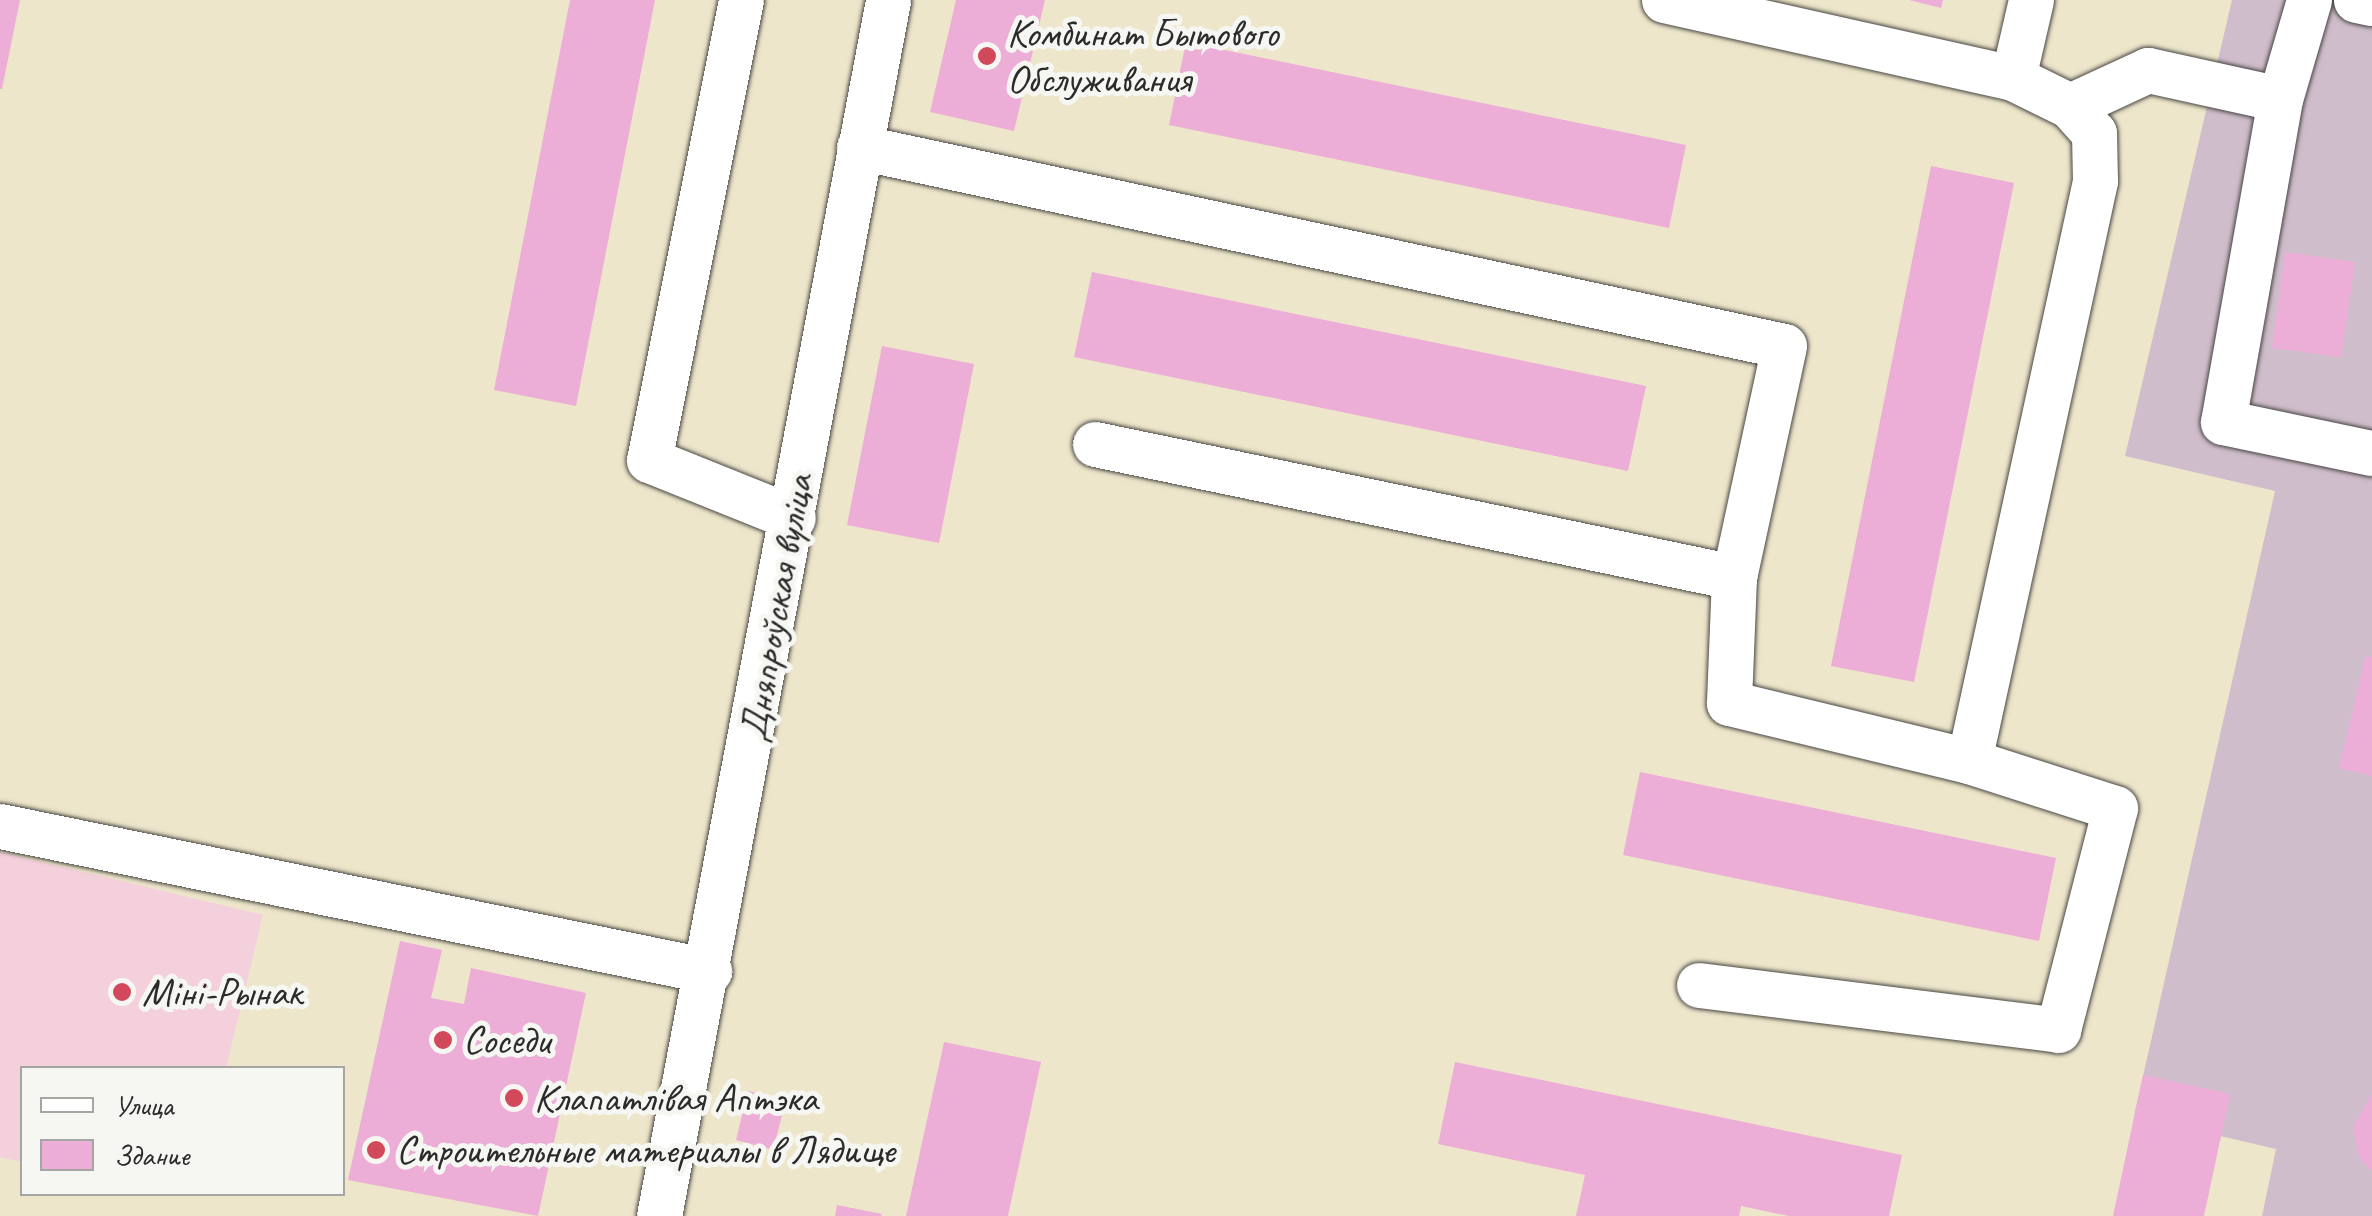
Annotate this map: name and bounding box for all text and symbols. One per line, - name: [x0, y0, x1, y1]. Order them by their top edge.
- place label: Комбинат Бытового Обслуживания: [1007, 9, 1278, 103]
- marker: Комбинат Бытового Обслуживания: [976, 45, 998, 67]
- street label: Дняпроўская вуліца: [729, 472, 823, 744]
- place label: Міні-Рынак: [142, 968, 302, 1016]
- marker: Міні-Рынак: [111, 981, 133, 1003]
- place label: Соседи: [463, 1016, 550, 1064]
- marker: Соседи: [432, 1029, 454, 1051]
- legend: [20, 1066, 345, 1196]
- place label: Клапатлівая Аптэка: [534, 1074, 818, 1122]
- text: Улица: [114, 1086, 173, 1124]
- marker: Клапатлівая Аптэка: [503, 1087, 525, 1109]
- place label: Строительные материалы в Лядище: [396, 1126, 900, 1174]
- text: Здание: [114, 1136, 189, 1174]
- marker: Строительные материалы в Лядище: [365, 1139, 387, 1161]

